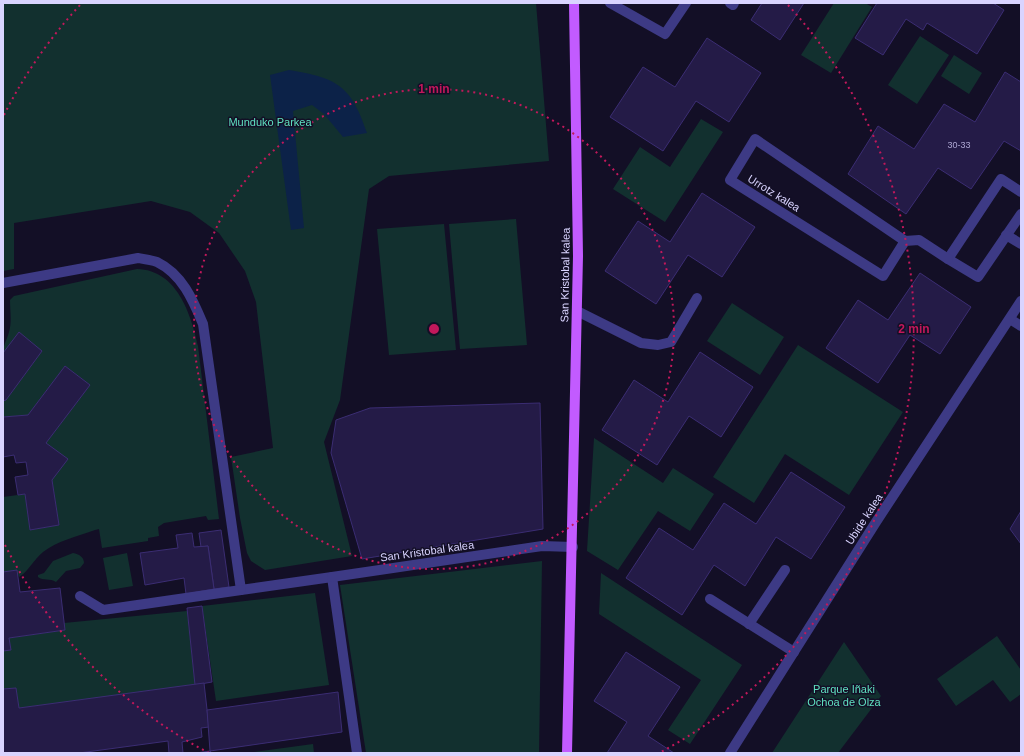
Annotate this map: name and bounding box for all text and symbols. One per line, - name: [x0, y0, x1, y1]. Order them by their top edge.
- text: 1 min: [418, 82, 450, 96]
- park label: Munduko Parkea: [228, 116, 312, 128]
- house number: 30-33: [947, 140, 971, 150]
- street label: Urrotz kalea: [746, 172, 803, 214]
- street label: San Kristobal kalea: [558, 227, 572, 322]
- centre of rings: [427, 322, 441, 336]
- text: 2 min: [898, 322, 930, 336]
- street label: Ubide kalea: [843, 491, 885, 547]
- street label: San Kristobal kalea: [379, 538, 476, 564]
- park label: Parque Iñaki Ochoa de Olza: [807, 683, 882, 708]

